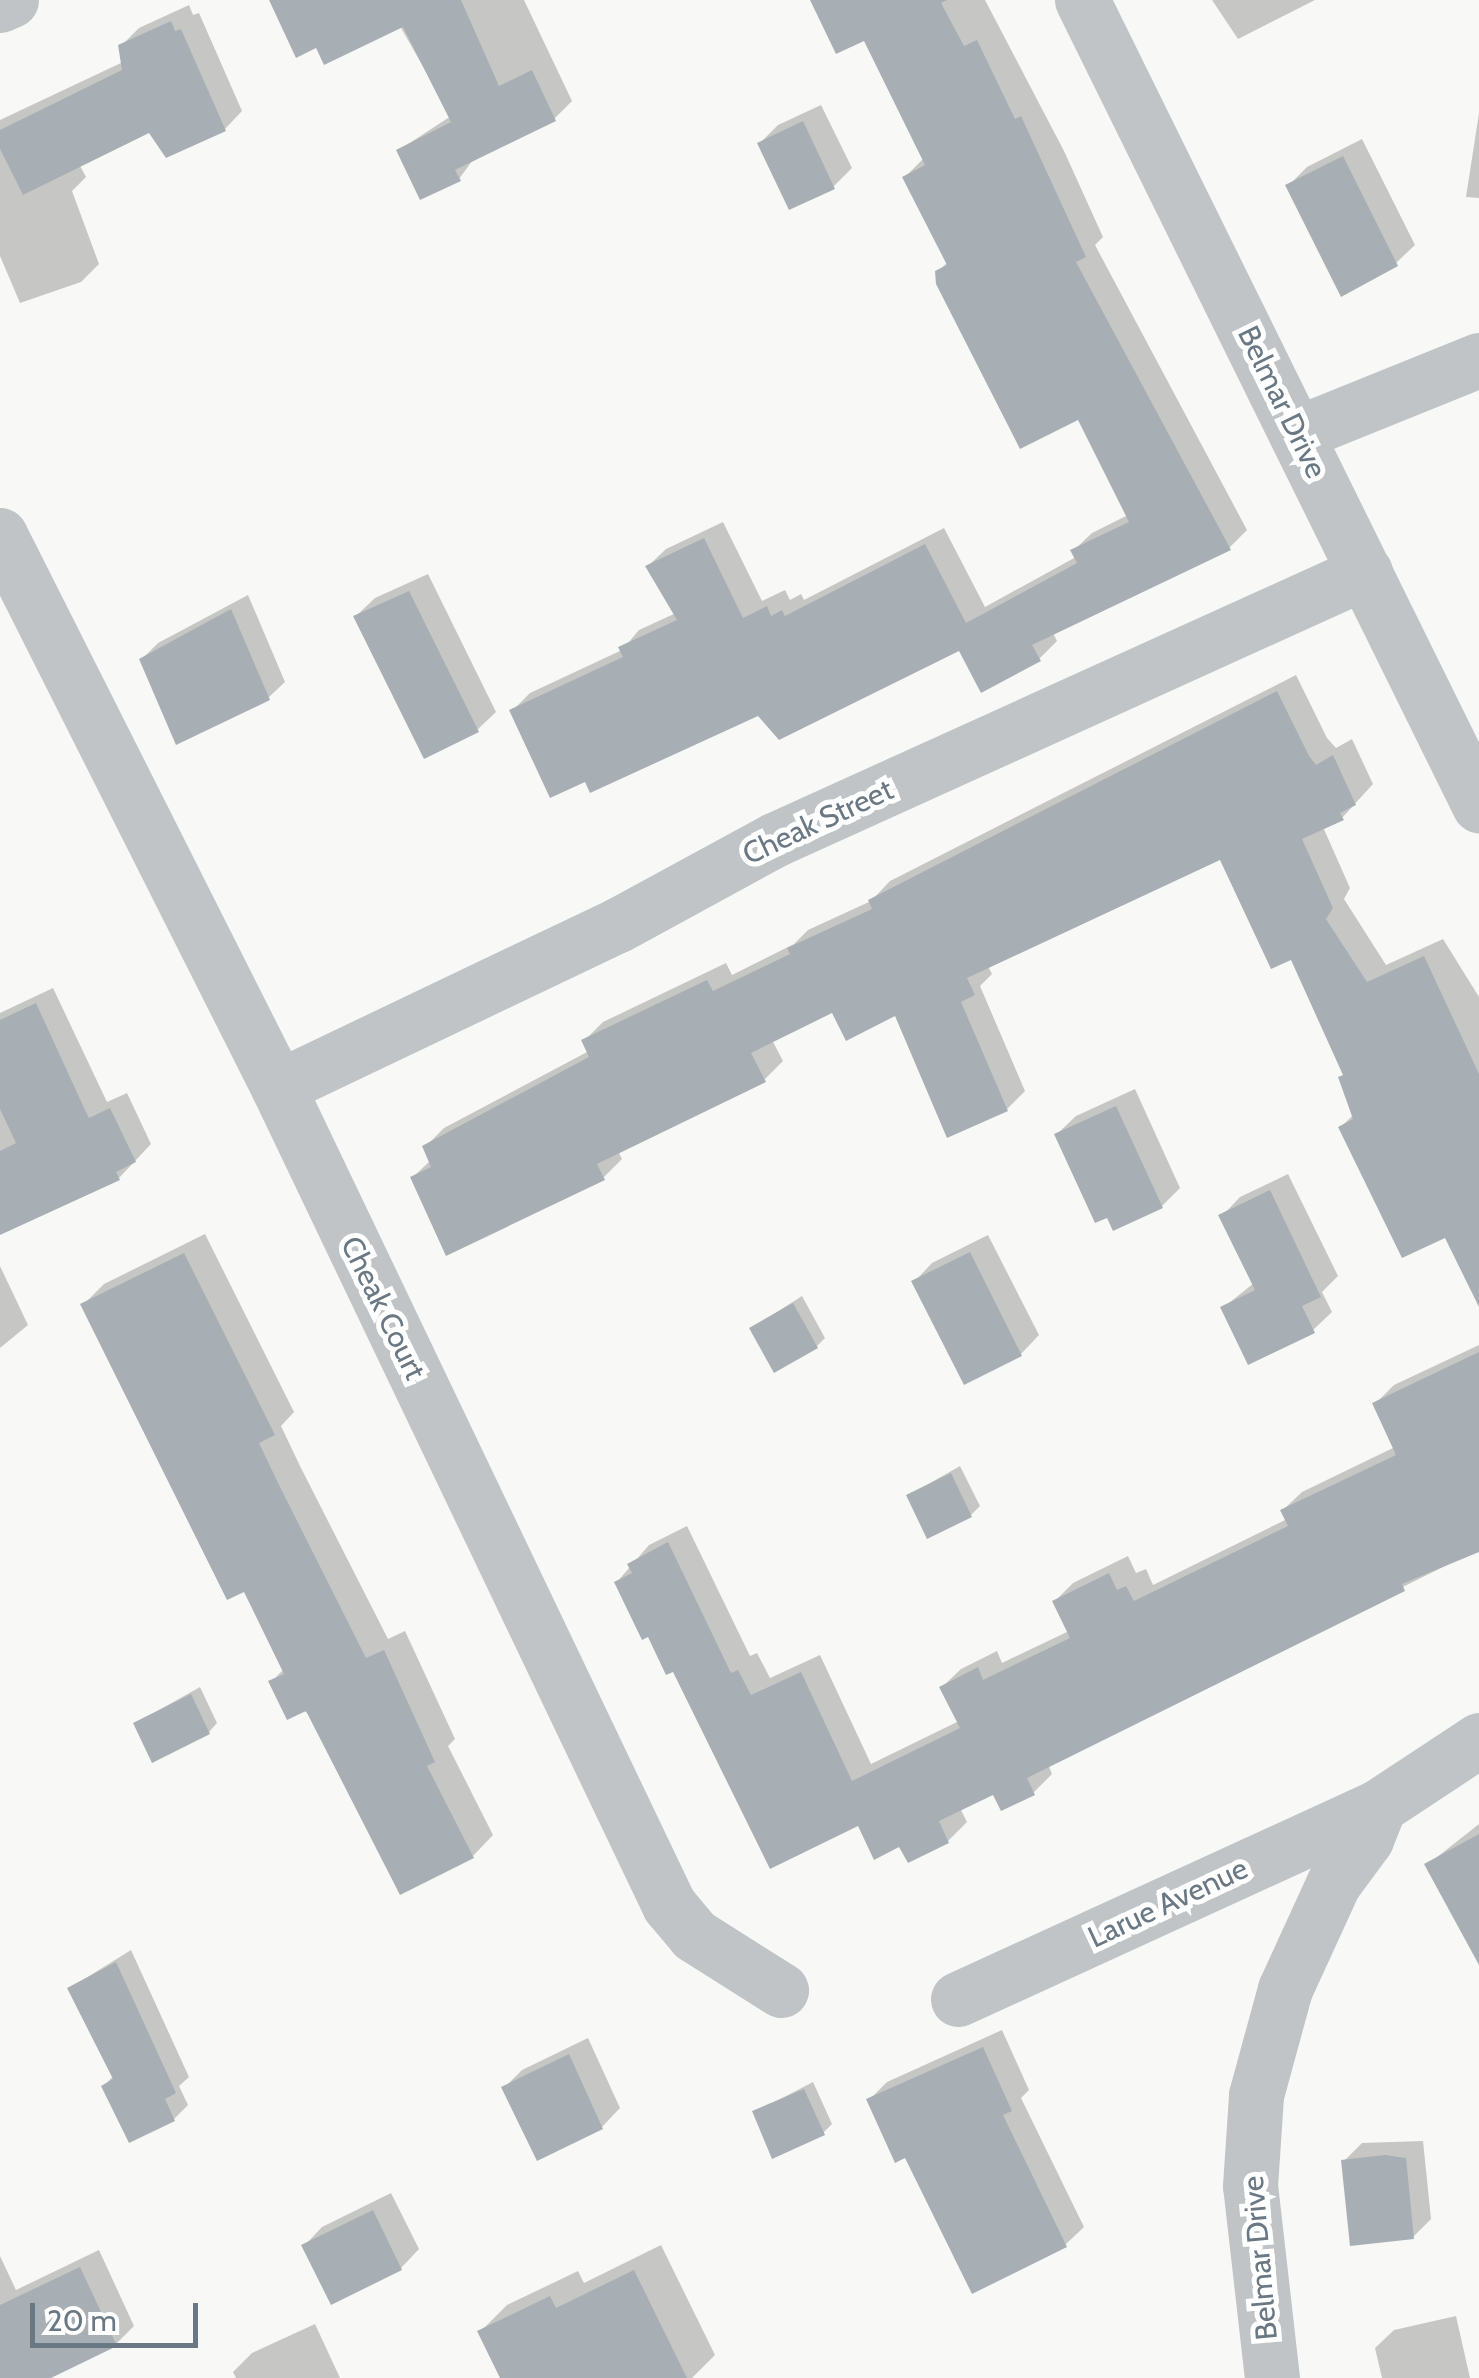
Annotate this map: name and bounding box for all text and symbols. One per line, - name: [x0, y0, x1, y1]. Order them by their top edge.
- street label: Belmar Drive: [1230, 320, 1334, 484]
- street label: Cheak Street: [737, 771, 899, 873]
- street label: Cheak Court: [333, 1231, 433, 1385]
- street label: Larue Avenue: [1083, 1850, 1253, 1956]
- street label: Belmar Drive: [1235, 2174, 1285, 2342]
- scale bar: [35, 2283, 202, 2345]
- text: 20 m: [47, 2302, 117, 2339]

